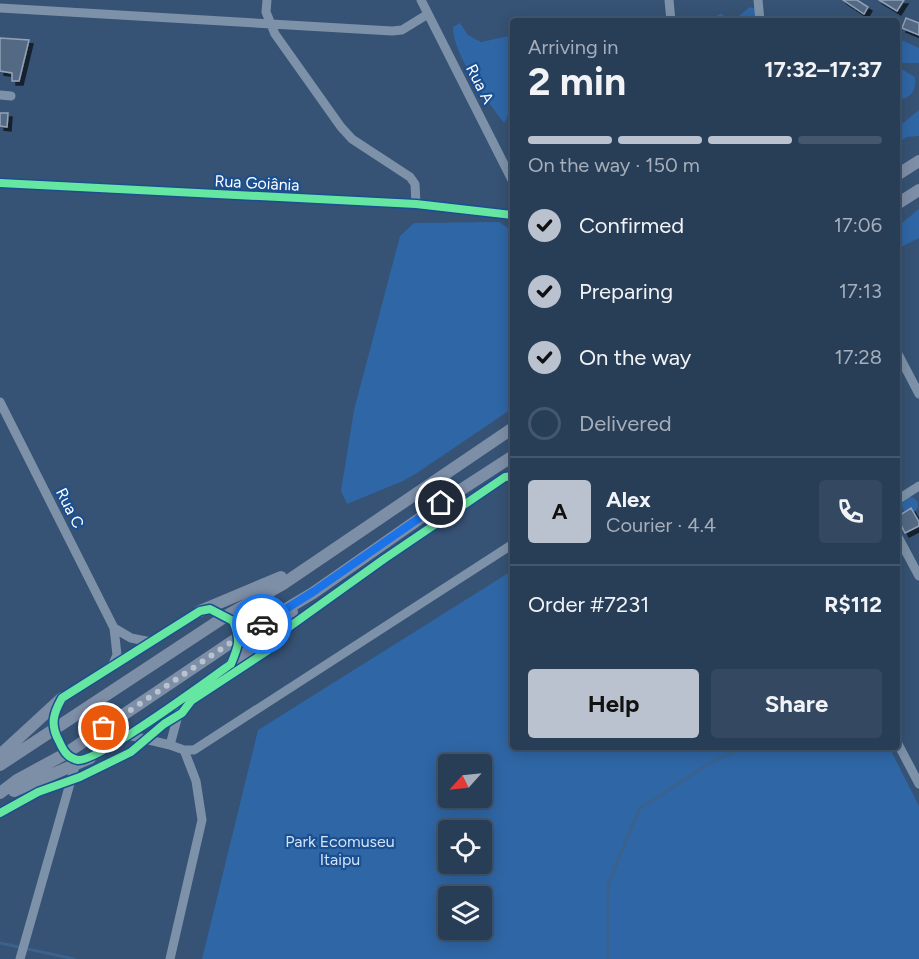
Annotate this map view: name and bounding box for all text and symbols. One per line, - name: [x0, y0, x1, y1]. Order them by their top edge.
- text: Arriving in: [528, 35, 618, 59]
- text: 17:32–17:37: [764, 56, 882, 83]
- text: 2 min: [528, 58, 626, 105]
- street label: Rua A: [462, 61, 498, 107]
- text: On the way · 150 m: [528, 153, 700, 177]
- street label: Rua Goiânia: [214, 171, 300, 195]
- icon: check: [528, 209, 561, 242]
- text: Confirmed: [579, 212, 684, 239]
- text: 17:06: [834, 213, 882, 237]
- icon: check: [528, 275, 561, 308]
- text: Preparing: [579, 278, 673, 305]
- text: 17:13: [839, 279, 882, 303]
- icon: check: [528, 341, 561, 374]
- text: On the way: [579, 344, 691, 371]
- text: 17:28: [834, 345, 882, 369]
- text: Delivered: [579, 410, 672, 437]
- pin: [415, 477, 466, 528]
- button: phone: [819, 480, 882, 543]
- street label: Rua C: [52, 485, 88, 531]
- icon: home: [424, 486, 457, 519]
- text: Alex: [606, 486, 651, 513]
- text: A: [552, 498, 567, 525]
- text: Courier · 4.4: [606, 513, 716, 537]
- text: Order #7231: [528, 591, 649, 618]
- text: R$112: [824, 591, 882, 618]
- courier: [232, 594, 292, 654]
- icon: car: [246, 608, 279, 641]
- button: Help: [528, 669, 699, 738]
- button: Share: [711, 669, 882, 738]
- pin: [78, 702, 129, 753]
- icon: bag: [87, 711, 120, 744]
- north arrow: [438, 754, 492, 808]
- map controls: [438, 754, 492, 940]
- button: locate: [438, 820, 492, 874]
- park label: Park Ecomuseu Itaipu: [285, 832, 395, 869]
- button: layers: [438, 886, 492, 940]

